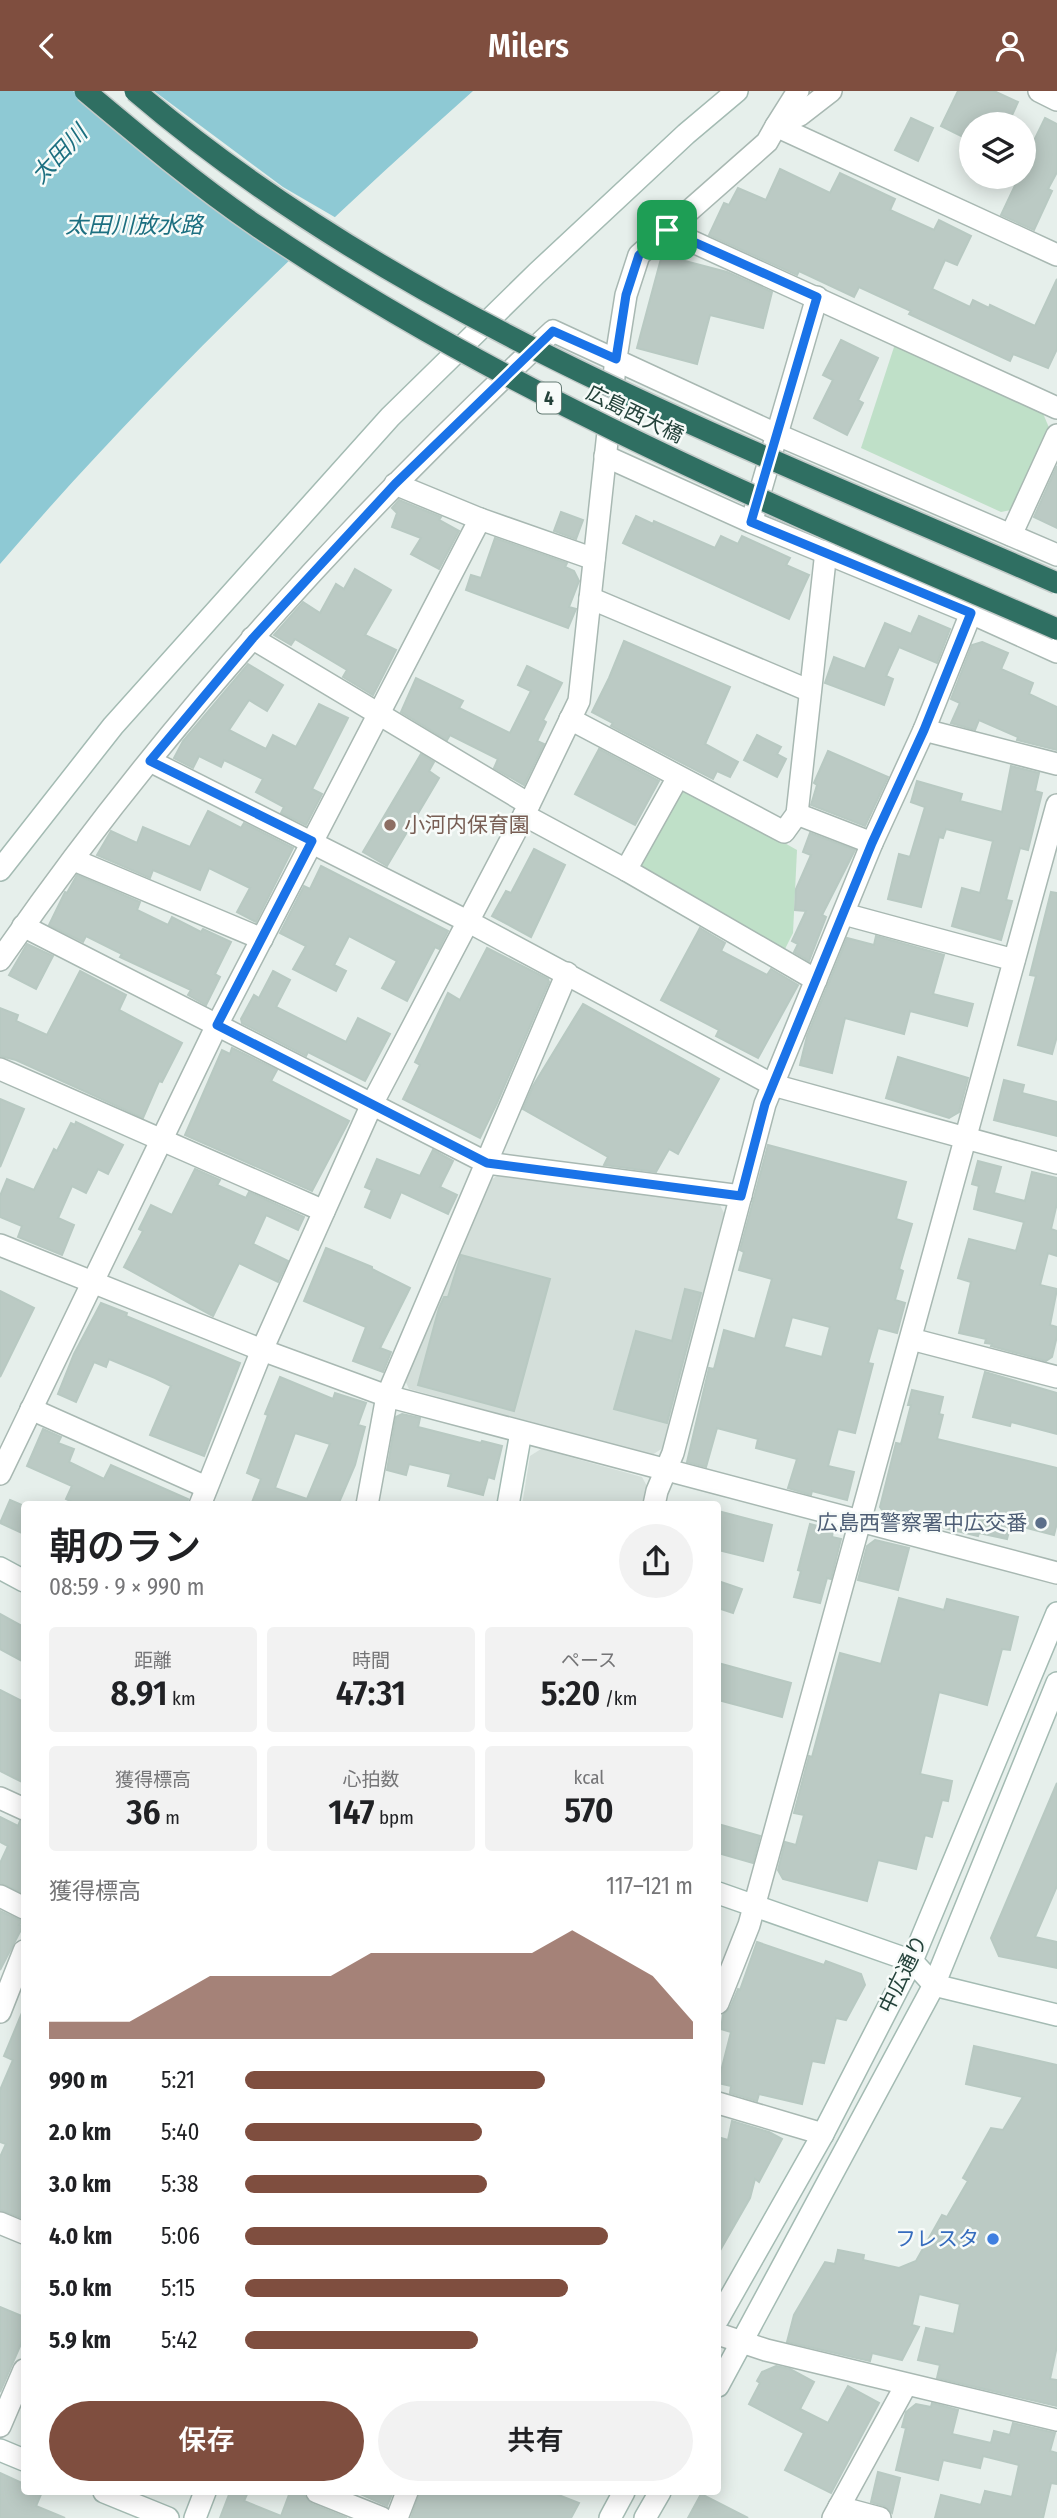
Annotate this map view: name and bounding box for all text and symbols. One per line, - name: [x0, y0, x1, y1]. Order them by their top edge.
- icon: back: [28, 27, 66, 65]
- text: Milers: [488, 27, 569, 65]
- icon: person: [991, 27, 1029, 65]
- map controls: [959, 112, 1036, 189]
- button: layers: [959, 112, 1036, 189]
- water label: 太田川: [25, 117, 95, 189]
- pin: [637, 200, 697, 260]
- water label: 太田川放水路: [65, 211, 205, 239]
- icon: arrive: [648, 211, 686, 249]
- street label: 広島西大橋: [582, 379, 688, 449]
- road number: 4: [537, 383, 561, 413]
- place label: 小河内保育園: [404, 812, 530, 838]
- marker: 小河内保育園: [382, 817, 398, 833]
- place label: 広島西警察署中広交番: [817, 1510, 1027, 1536]
- marker: 広島西警察署中広交番: [1033, 1515, 1049, 1531]
- text: 朝のラン: [49, 1524, 201, 1570]
- button: share: [619, 1524, 693, 1598]
- text: 08:59 · 9 × 990 m: [49, 1573, 204, 1601]
- text: 距離: [134, 1649, 172, 1672]
- text: 時間: [352, 1649, 390, 1672]
- text: ペース: [561, 1649, 617, 1672]
- text: 8.91: [110, 1672, 168, 1714]
- text: 47:31: [336, 1672, 406, 1714]
- text: 5:20: [541, 1672, 600, 1714]
- text: km: [168, 1687, 196, 1710]
- text: /km: [600, 1687, 637, 1710]
- text: kcal: [574, 1766, 604, 1789]
- text: 獲得標高: [115, 1768, 191, 1791]
- text: 心拍数: [342, 1768, 400, 1791]
- text: 570: [564, 1789, 614, 1831]
- text: 36: [126, 1791, 161, 1833]
- text: 147: [328, 1791, 374, 1833]
- text: m: [161, 1806, 180, 1829]
- text: bpm: [374, 1806, 414, 1829]
- text: 117–121 m: [606, 1872, 693, 1900]
- text: 獲得標高: [49, 1877, 141, 1905]
- street label: 中広通り: [873, 1931, 933, 2017]
- text: 990 m: [49, 2066, 108, 2094]
- text: 5:21: [161, 2066, 195, 2094]
- text: 2.0 km: [49, 2118, 111, 2146]
- text: 5:40: [161, 2118, 199, 2146]
- text: 3.0 km: [49, 2170, 111, 2198]
- text: 5:38: [161, 2170, 199, 2198]
- text: 4.0 km: [49, 2222, 112, 2250]
- text: 5:06: [161, 2222, 200, 2250]
- place label: フレスタ: [895, 2226, 979, 2252]
- marker: フレスタ: [985, 2231, 1001, 2247]
- text: 5.0 km: [49, 2274, 112, 2302]
- text: 5:15: [161, 2274, 195, 2302]
- text: 5.9 km: [49, 2326, 111, 2354]
- text: 5:42: [161, 2326, 197, 2354]
- button: 保存: [49, 2401, 364, 2481]
- button: 共有: [378, 2401, 693, 2481]

